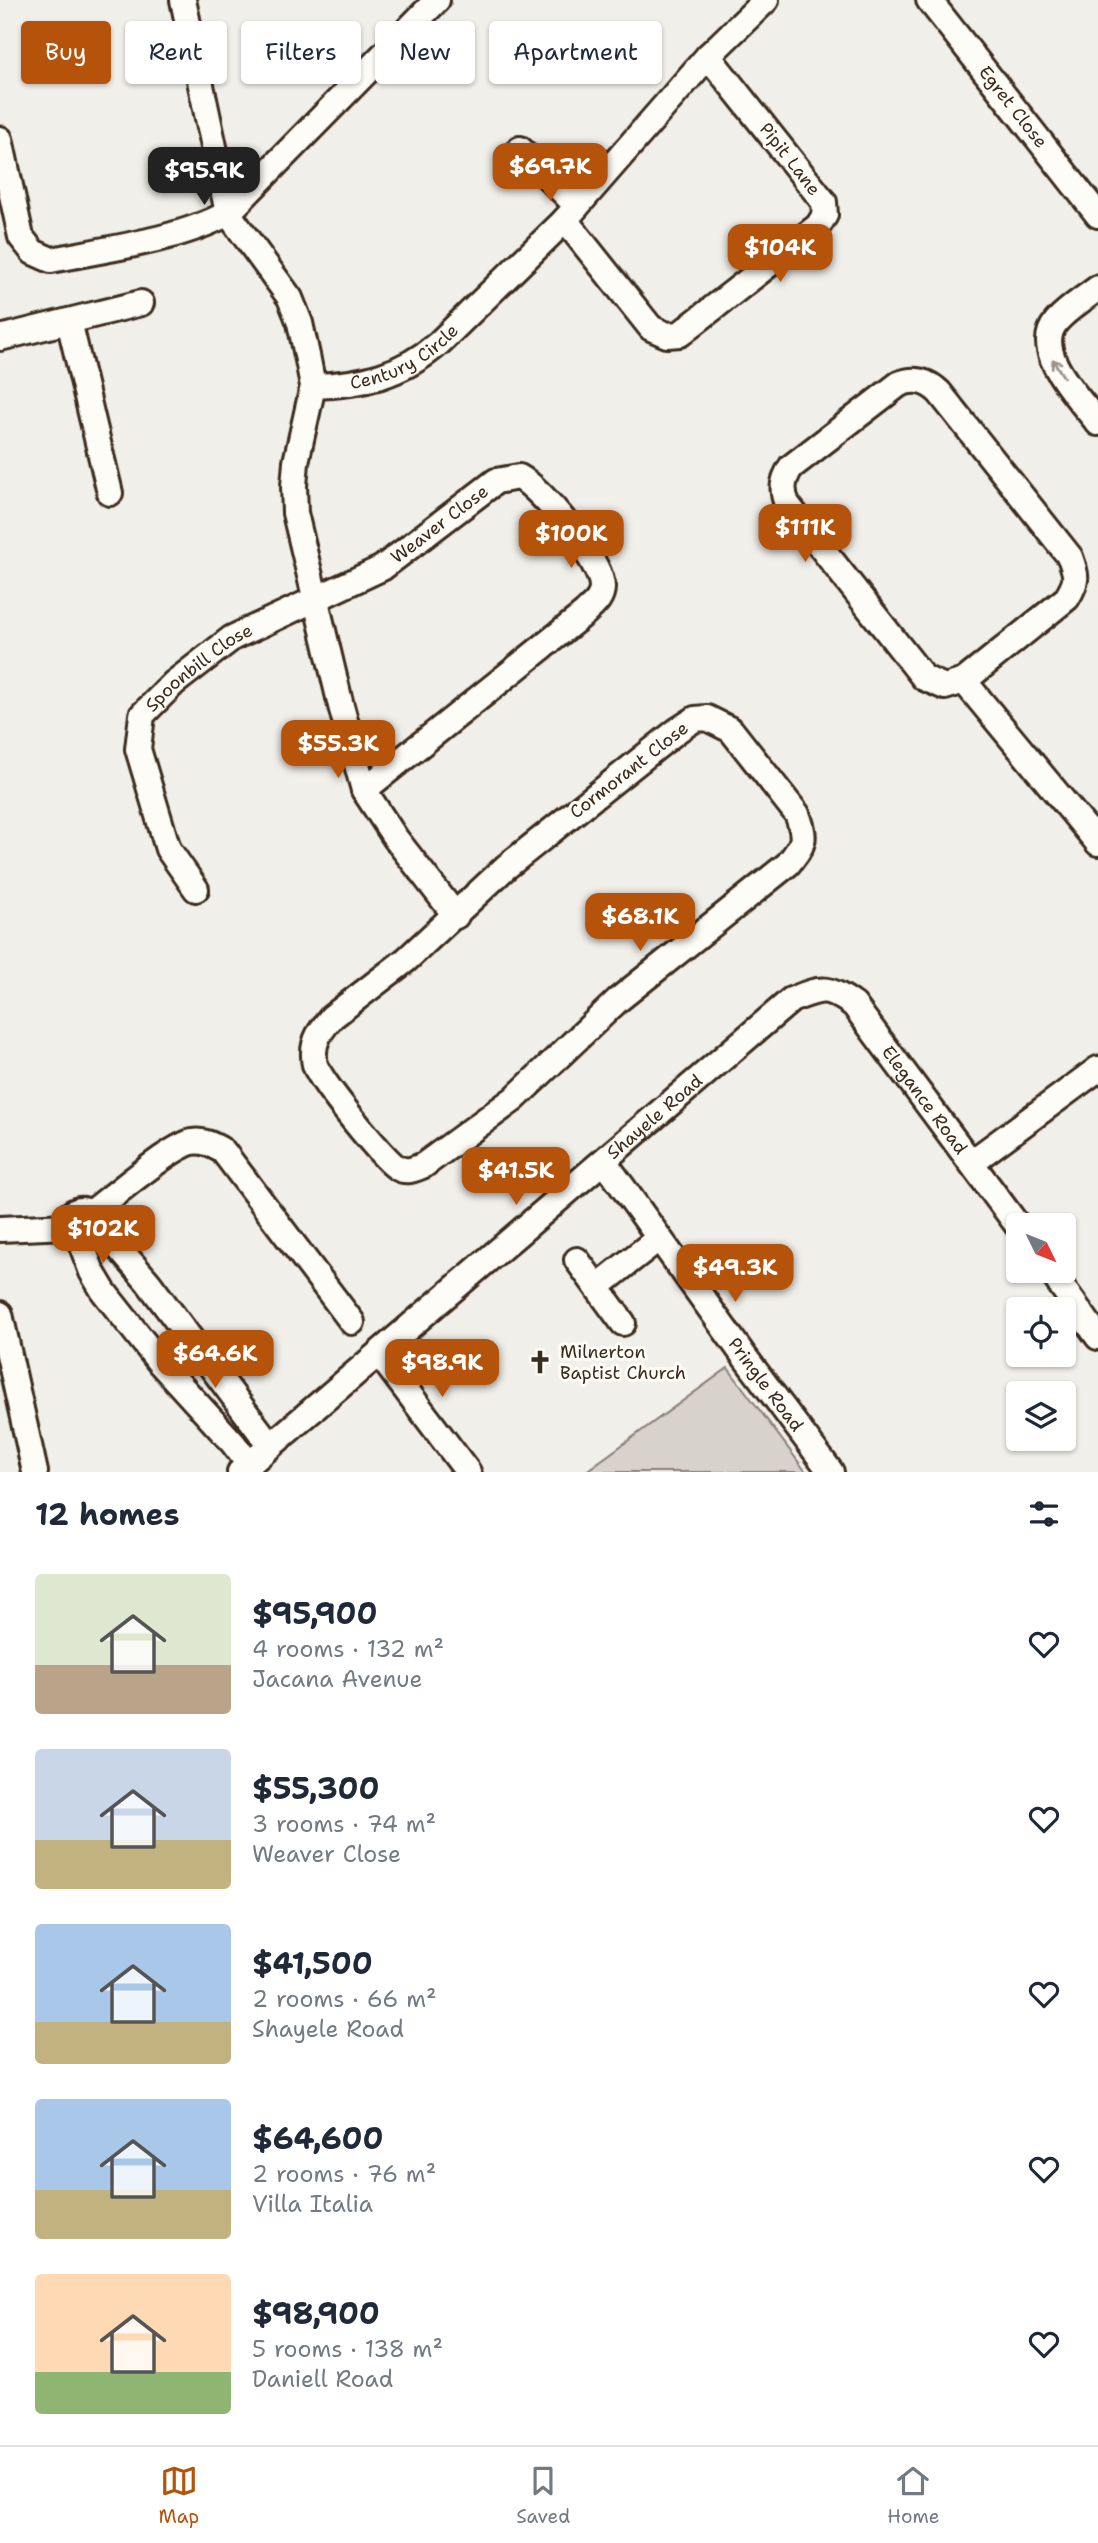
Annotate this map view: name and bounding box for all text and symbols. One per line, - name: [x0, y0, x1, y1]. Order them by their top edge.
- chip: Buy: [21, 21, 111, 84]
- chip: Rent: [125, 21, 227, 84]
- chip: Filters: [241, 21, 361, 84]
- chip: New: [375, 21, 475, 84]
- chip: Apartment: [489, 21, 662, 84]
- street label: Egret Close: [973, 61, 1053, 153]
- street label: Pipit Lane: [754, 118, 826, 200]
- pin: $69.7K: [493, 144, 607, 203]
- pin: $95.9K: [147, 148, 261, 207]
- text: $69.7K: [509, 151, 591, 181]
- text: $95.9K: [164, 155, 244, 185]
- pin: $104K: [731, 224, 829, 284]
- text: $104K: [744, 232, 816, 262]
- street label: Century Circle: [348, 319, 464, 395]
- one-way arrow: [1051, 359, 1065, 379]
- street label: Weaver Close: [386, 479, 493, 569]
- pin: $111K: [756, 504, 854, 564]
- pin: $100K: [522, 510, 620, 570]
- text: $111K: [775, 512, 835, 542]
- text: $100K: [535, 518, 607, 548]
- street label: Spoonbill Close: [140, 618, 256, 717]
- street label: Cormorant Close: [565, 716, 693, 824]
- pin: $55.3K: [281, 720, 395, 780]
- text: $55.3K: [297, 728, 379, 758]
- pin: $68.1K: [583, 894, 697, 953]
- text: $68.1K: [601, 901, 679, 931]
- street label: Elegance Road: [876, 1041, 973, 1159]
- street label: Shayele Road: [602, 1069, 708, 1165]
- pin: $41.5K: [459, 1148, 573, 1207]
- text: $41.5K: [478, 1155, 554, 1185]
- pin: $102K: [54, 1206, 152, 1265]
- text: $102K: [67, 1213, 139, 1243]
- north arrow: [1006, 1213, 1076, 1283]
- map controls: [1006, 1213, 1076, 1451]
- pin: $49.3K: [678, 1244, 792, 1304]
- text: $49.3K: [693, 1252, 778, 1282]
- button: locate: [1006, 1297, 1076, 1367]
- pin: $64.6K: [158, 1330, 272, 1390]
- street label: Pringle Road: [723, 1333, 809, 1437]
- text: $64.6K: [173, 1338, 257, 1368]
- pin: $98.9K: [385, 1340, 499, 1399]
- place label: Milnerton Baptist Church: [560, 1340, 686, 1385]
- text: $98.9K: [401, 1347, 483, 1377]
- church icon: Milnerton Baptist Church: [526, 1348, 554, 1376]
- button: layers: [1006, 1381, 1076, 1451]
- text: 12 homes: [35, 1494, 179, 1535]
- icon: filters: [1025, 1495, 1063, 1533]
- text: $95,900: [252, 1593, 378, 1634]
- icon: home: [91, 1602, 175, 1686]
- icon: heart: [1025, 1625, 1063, 1663]
- text: 4 rooms · 132 m²: [252, 1634, 444, 1664]
- text: Jacana Avenue: [252, 1664, 422, 1694]
- text: $55,300: [252, 1768, 379, 1809]
- icon: home: [91, 1777, 175, 1861]
- icon: heart: [1025, 1800, 1063, 1838]
- text: 3 rooms · 74 m²: [252, 1809, 436, 1839]
- text: Weaver Close: [252, 1839, 401, 1869]
- text: $41,500: [252, 1943, 373, 1984]
- icon: home: [91, 1952, 175, 2036]
- icon: heart: [1025, 1975, 1063, 2013]
- text: 2 rooms · 66 m²: [252, 1984, 437, 2014]
- text: Shayele Road: [252, 2014, 404, 2044]
- text: $64,600: [252, 2118, 383, 2159]
- icon: home: [91, 2127, 175, 2211]
- icon: heart: [1025, 2150, 1063, 2188]
- text: 2 rooms · 76 m²: [252, 2159, 436, 2189]
- text: Villa Italia: [252, 2189, 373, 2219]
- text: $98,900: [252, 2293, 380, 2334]
- icon: home: [91, 2302, 175, 2386]
- icon: heart: [1025, 2325, 1063, 2363]
- text: 5 rooms · 138 m²: [252, 2334, 443, 2364]
- text: Daniell Road: [252, 2364, 393, 2394]
- tab: Map: [159, 2462, 199, 2529]
- tab: Saved: [516, 2462, 570, 2529]
- tab: Home: [887, 2462, 939, 2529]

